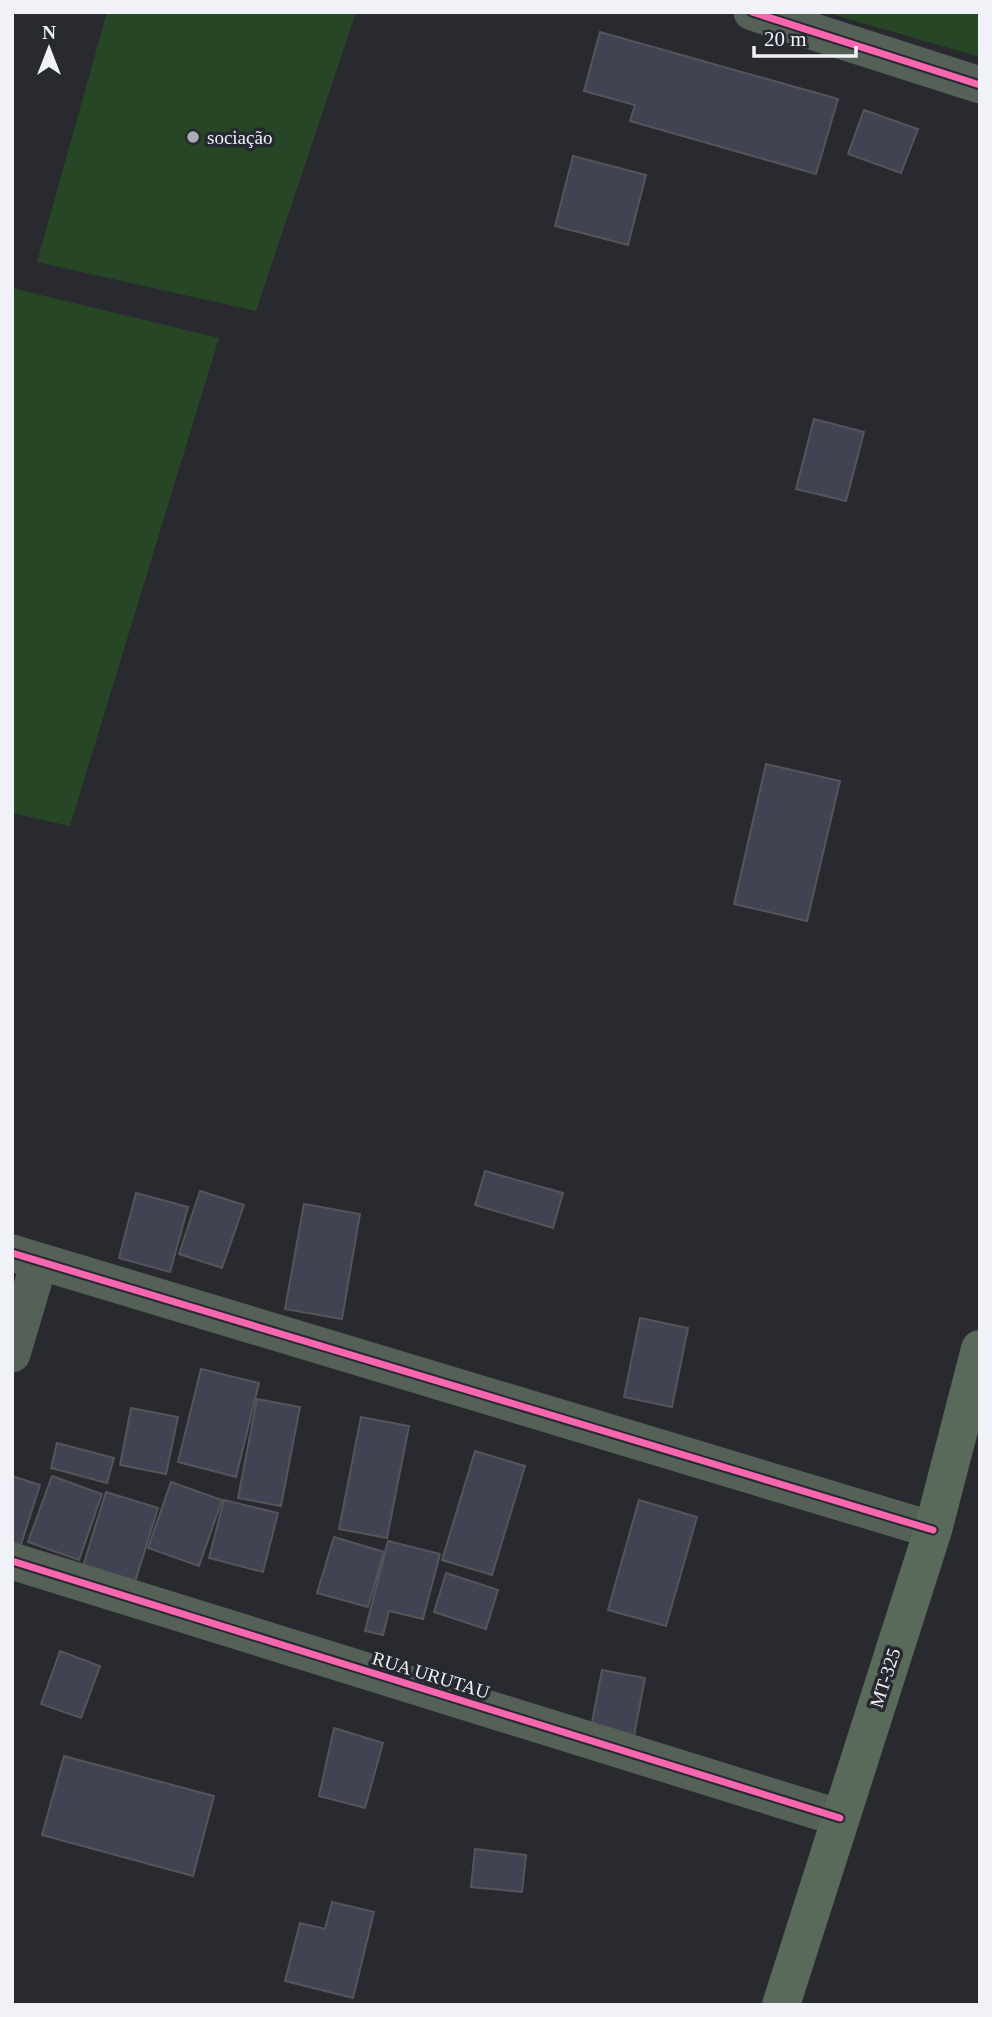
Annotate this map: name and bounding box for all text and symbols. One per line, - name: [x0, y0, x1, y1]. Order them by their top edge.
- north arrow: [14, 14, 84, 84]
- scale bar: [754, 14, 856, 58]
- text: N: [42, 22, 56, 43]
- text: 20 m: [764, 27, 807, 51]
- place label: sociação: [207, 127, 272, 148]
- marker: sociação: [185, 129, 201, 145]
- street label: MT-325: [865, 1645, 905, 1711]
- street label: RUA URUTAU: [370, 1647, 492, 1703]

